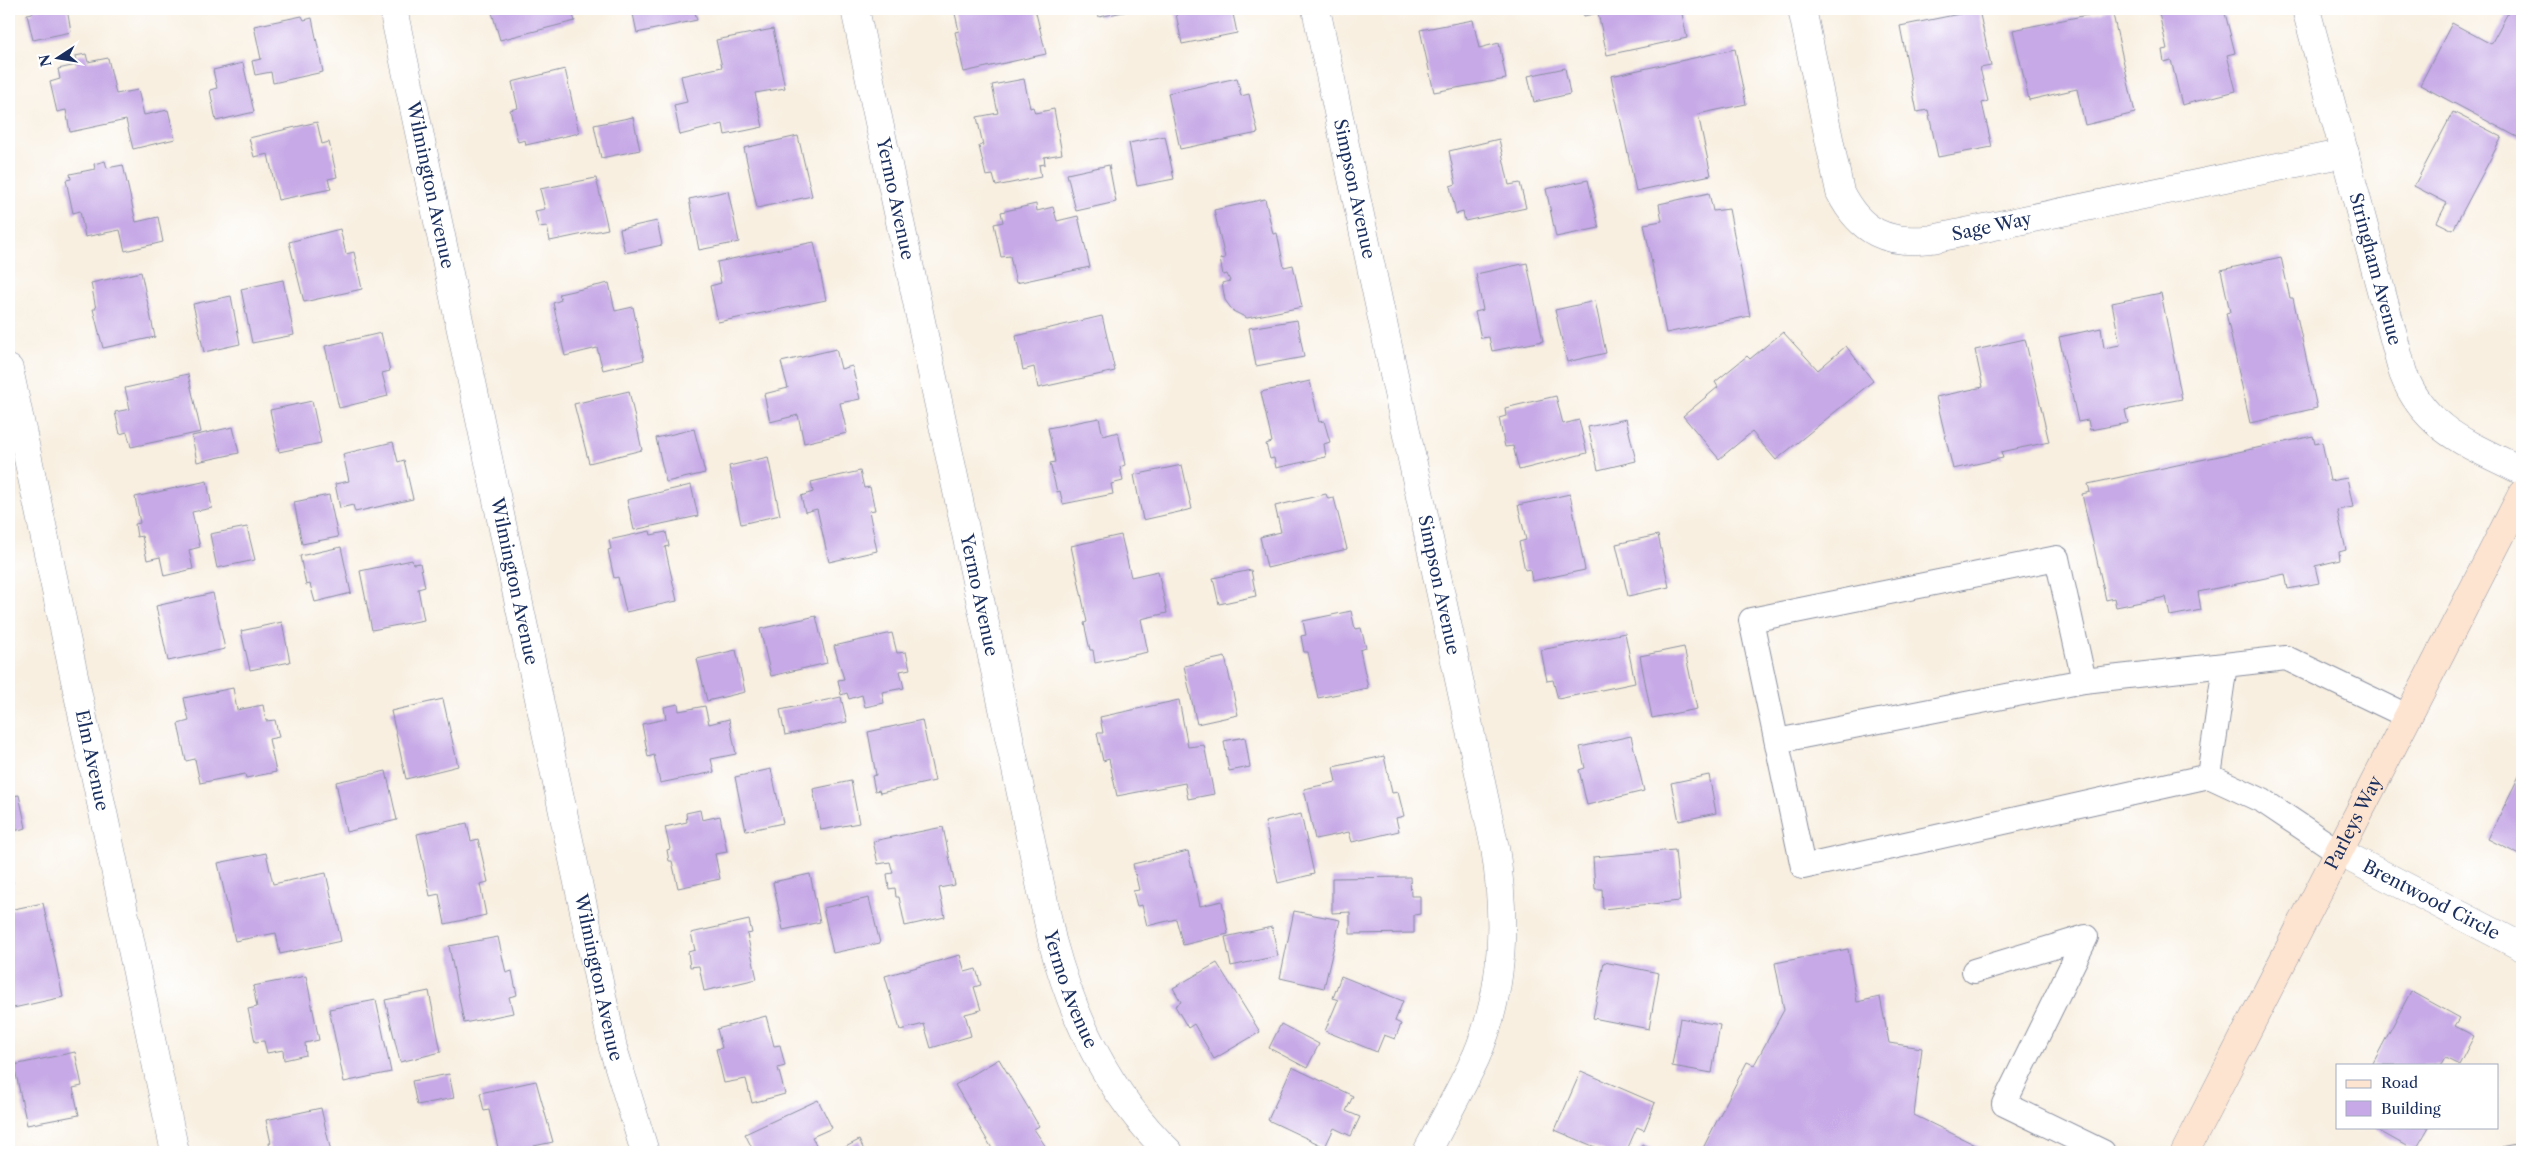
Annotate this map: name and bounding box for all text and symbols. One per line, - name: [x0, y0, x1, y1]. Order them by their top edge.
- north arrow: [32, 32, 82, 82]
- text: N: [35, 53, 55, 69]
- street label: Wilmington Avenue: [402, 98, 459, 271]
- street label: Simpson Avenue: [1329, 117, 1380, 261]
- street label: Yermo Avenue: [871, 135, 919, 262]
- street label: Stringham Avenue: [2344, 190, 2406, 347]
- street label: Sage Way: [1950, 207, 2035, 246]
- street label: Wilmington Avenue: [486, 495, 543, 667]
- street label: Simpson Avenue: [1413, 513, 1465, 657]
- street label: Yermo Avenue: [955, 531, 1003, 658]
- street label: Elm Avenue: [71, 708, 113, 813]
- street label: Parleys Way: [2320, 771, 2387, 873]
- street label: Brentwood Circle: [2359, 855, 2504, 945]
- street label: Wilmington Avenue: [569, 891, 627, 1064]
- street label: Yermo Avenue: [1039, 927, 1102, 1052]
- legend: [2336, 1064, 2498, 1128]
- text: Road: [2381, 1073, 2418, 1092]
- text: Building: [2381, 1099, 2441, 1118]

